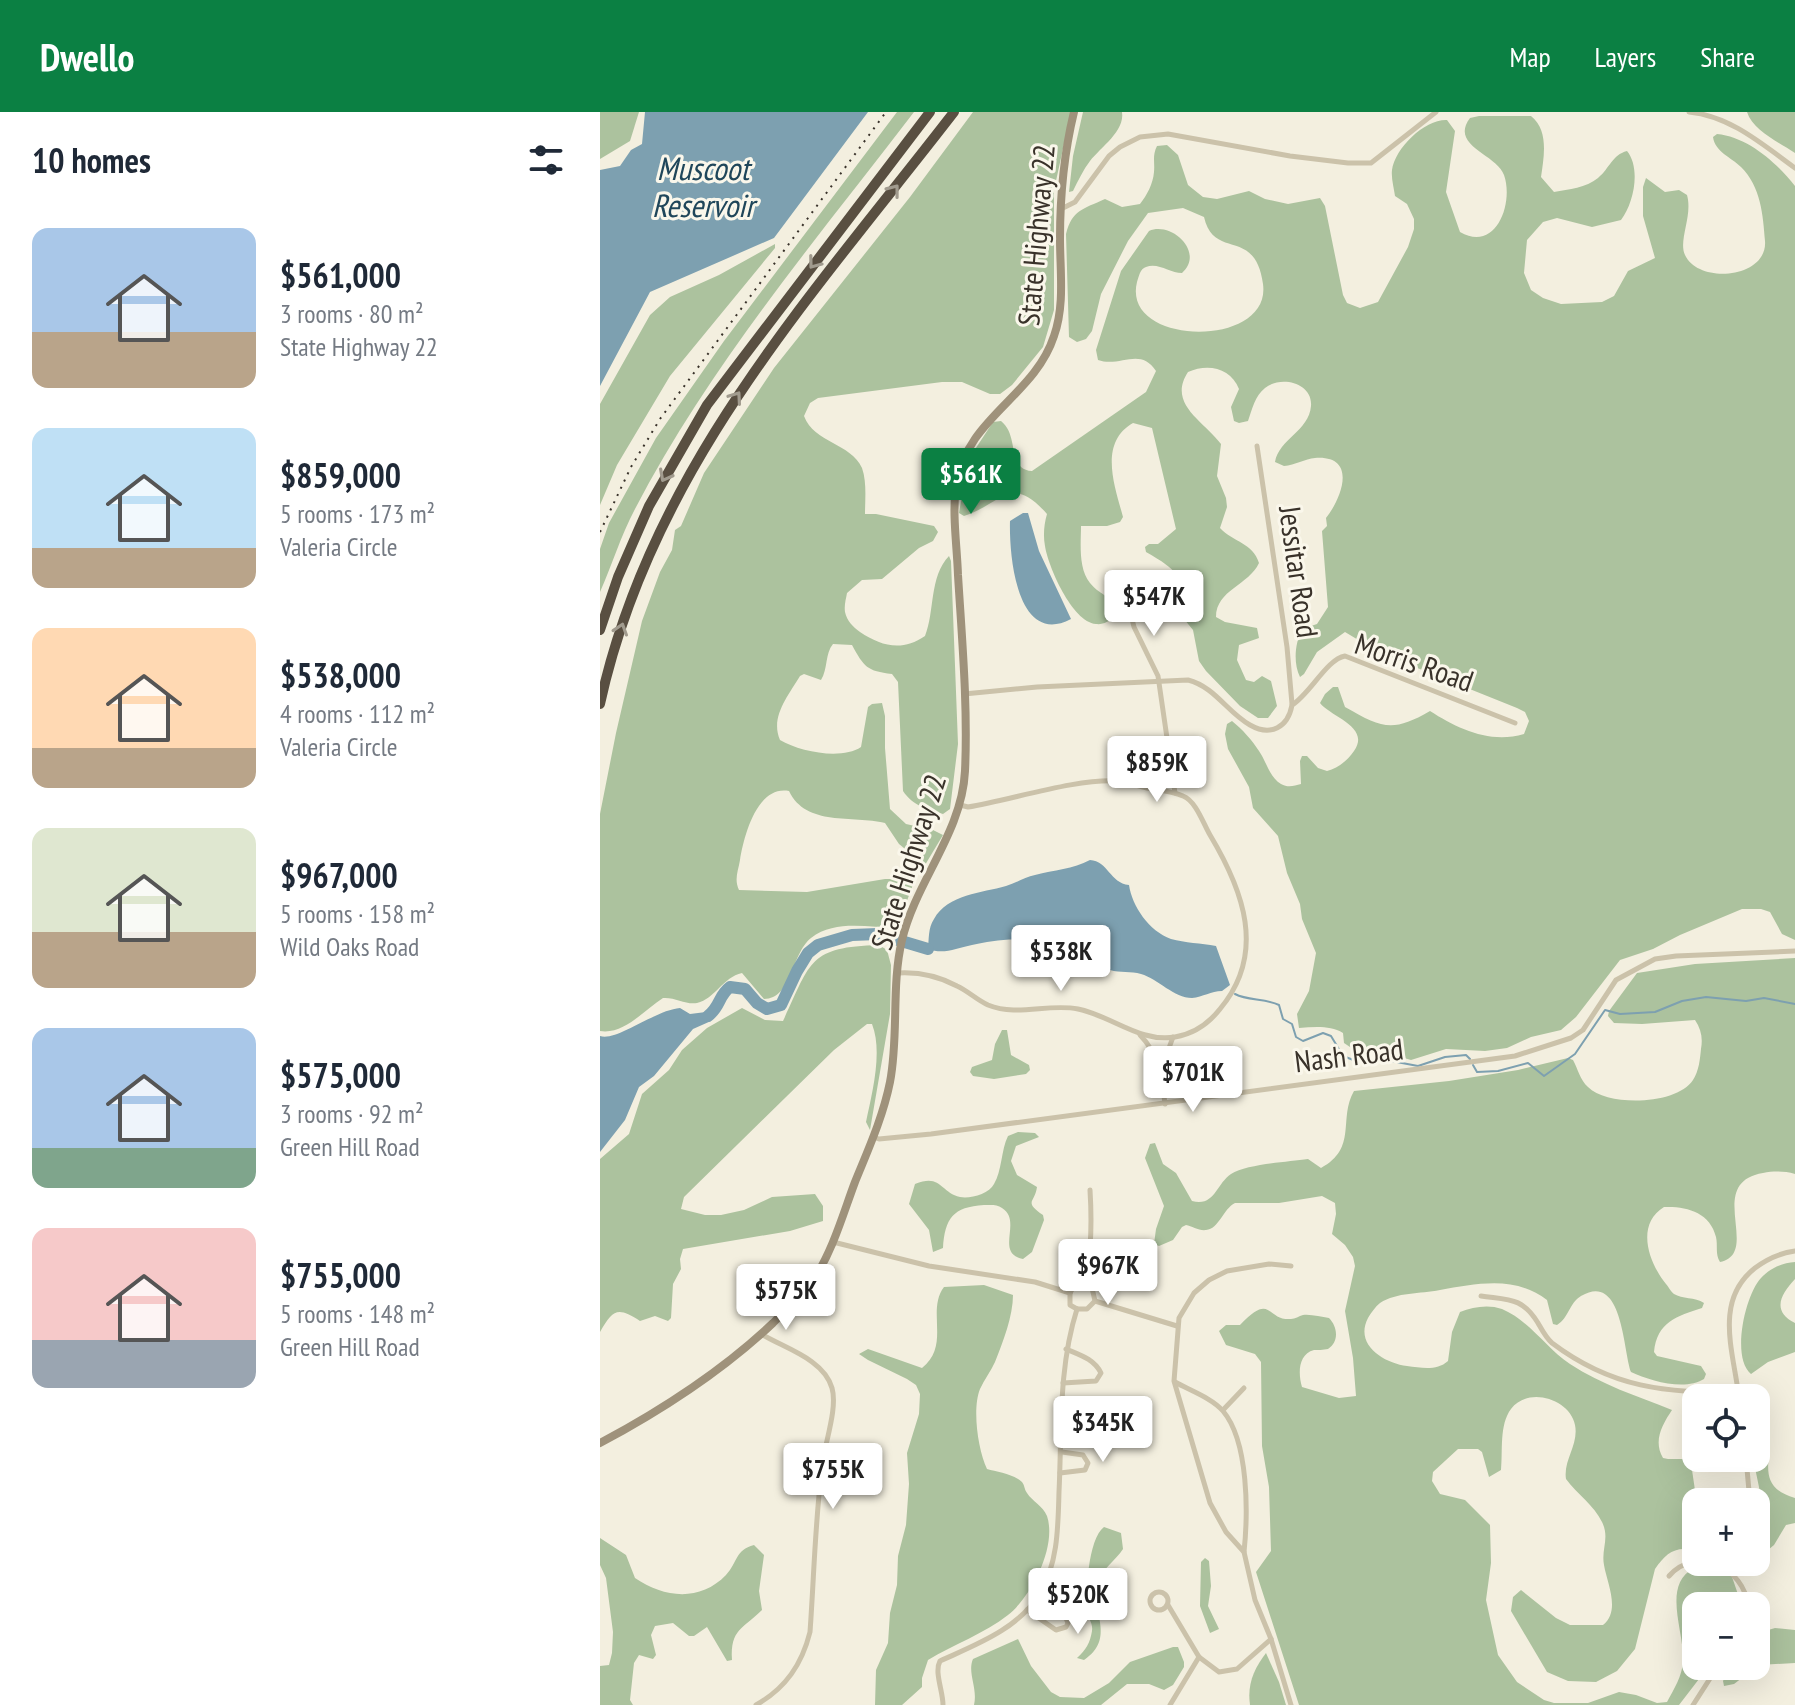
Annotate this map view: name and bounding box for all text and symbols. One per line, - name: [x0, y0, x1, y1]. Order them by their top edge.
- text: Dwello: [40, 32, 134, 81]
- text: Map: [1509, 38, 1551, 75]
- text: Layers: [1595, 38, 1656, 75]
- text: Share: [1700, 38, 1755, 75]
- text: 10 homes: [32, 138, 151, 182]
- icon: filters: [524, 138, 568, 182]
- street label: State Highway 22: [1008, 142, 1063, 327]
- water label: Muscoot Reservoir: [652, 147, 758, 226]
- one-way arrow: [884, 184, 898, 199]
- text: $561,000: [280, 253, 401, 297]
- one-way arrow: [809, 254, 823, 269]
- icon: home: [96, 260, 192, 356]
- text: 3 rooms · 80 m²: [280, 297, 424, 330]
- text: State Highway 22: [280, 330, 438, 363]
- one-way arrow: [726, 392, 741, 406]
- pin: $561K: [915, 448, 1027, 516]
- text: $859,000: [280, 453, 401, 497]
- text: $561K: [939, 457, 1003, 490]
- icon: home: [96, 460, 192, 556]
- one-way arrow: [660, 467, 675, 482]
- text: 5 rooms · 173 m²: [280, 497, 435, 530]
- street label: Jessitar Road: [1271, 503, 1328, 640]
- text: Valeria Circle: [280, 530, 398, 563]
- pin: $547K: [1098, 570, 1210, 638]
- text: $547K: [1122, 579, 1186, 612]
- one-way arrow: [612, 623, 628, 636]
- street label: Morris Road: [1350, 623, 1479, 700]
- text: $538,000: [280, 653, 401, 697]
- icon: home: [96, 660, 192, 756]
- text: 4 rooms · 112 m²: [280, 697, 435, 730]
- text: Valeria Circle: [280, 730, 398, 763]
- pin: $859K: [1101, 736, 1213, 804]
- text: $859K: [1125, 745, 1189, 778]
- street label: State Highway 22: [861, 769, 954, 954]
- text: $967,000: [280, 853, 398, 897]
- icon: home: [96, 860, 192, 956]
- text: 5 rooms · 158 m²: [280, 897, 435, 930]
- pin: $538K: [1005, 925, 1117, 993]
- text: Wild Oaks Road: [280, 930, 419, 963]
- text: $538K: [1029, 934, 1093, 967]
- street label: Nash Road: [1292, 1029, 1405, 1081]
- pin: $701K: [1137, 1046, 1249, 1114]
- text: $575,000: [280, 1053, 401, 1097]
- text: $701K: [1161, 1055, 1225, 1088]
- icon: home: [96, 1060, 192, 1156]
- text: 3 rooms · 92 m²: [280, 1097, 424, 1130]
- text: Green Hill Road: [280, 1130, 420, 1163]
- pin: $967K: [1052, 1239, 1164, 1307]
- text: $967K: [1076, 1248, 1140, 1281]
- text: $755,000: [280, 1253, 401, 1297]
- icon: home: [96, 1260, 192, 1356]
- pin: $575K: [730, 1264, 842, 1332]
- text: $575K: [754, 1273, 818, 1306]
- text: 5 rooms · 148 m²: [280, 1297, 435, 1330]
- text: Green Hill Road: [280, 1330, 420, 1363]
- map controls: [1682, 1384, 1770, 1680]
- button: locate: [1682, 1384, 1770, 1472]
- pin: $345K: [1047, 1396, 1159, 1464]
- text: $345K: [1071, 1405, 1135, 1438]
- pin: $755K: [777, 1443, 889, 1511]
- text: $755K: [801, 1452, 865, 1485]
- button: +: [1682, 1488, 1770, 1576]
- pin: $520K: [1022, 1568, 1134, 1636]
- text: $520K: [1046, 1577, 1110, 1610]
- button: −: [1682, 1592, 1770, 1680]

